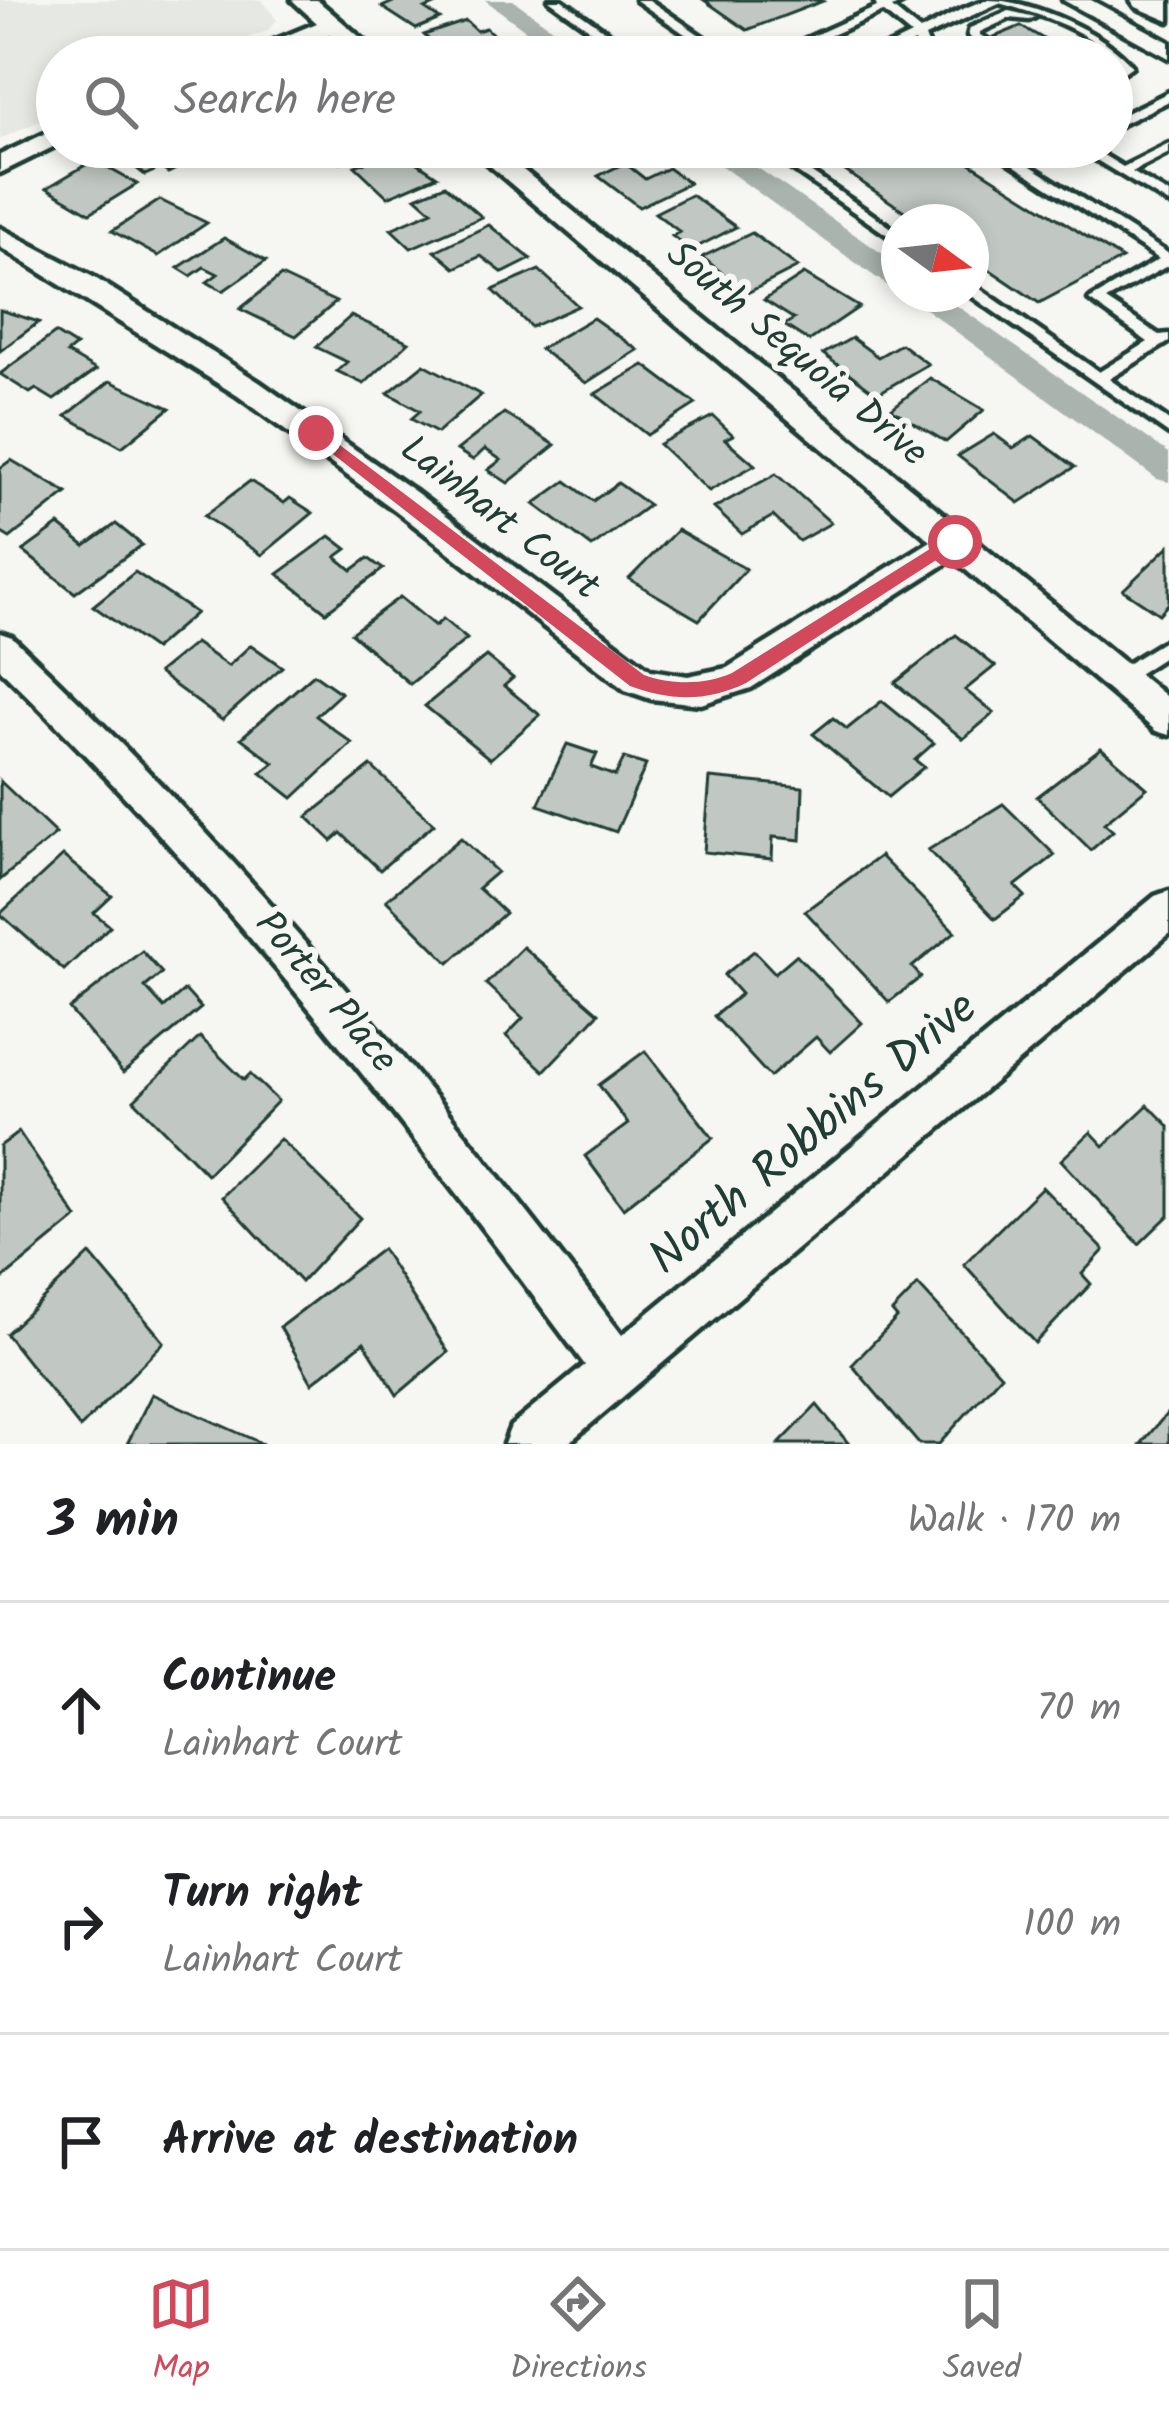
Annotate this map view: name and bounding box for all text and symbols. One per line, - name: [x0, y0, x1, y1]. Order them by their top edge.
- search box: [36, 36, 1133, 168]
- text: Search here: [174, 66, 396, 138]
- icon: search: [78, 69, 144, 135]
- north arrow: [881, 204, 989, 312]
- street label: South Sequoia Drive: [651, 226, 941, 484]
- route end: [289, 406, 343, 460]
- street label: Lainhart Court: [385, 421, 613, 618]
- route start: [928, 515, 982, 569]
- street label: Porter Place: [238, 898, 412, 1088]
- street label: North Robbins Drive: [632, 973, 996, 1295]
- text: 3 min: [48, 1482, 179, 1563]
- text: Walk · 170 m: [907, 1491, 1121, 1553]
- text: Continue: [162, 1643, 336, 1715]
- icon: ahead: [48, 1677, 114, 1743]
- text: 70 m: [1037, 1679, 1121, 1741]
- text: Lainhart Court: [162, 1715, 402, 1777]
- text: Turn right: [162, 1859, 362, 1931]
- icon: right: [48, 1893, 114, 1959]
- text: 100 m: [1023, 1895, 1121, 1957]
- text: Lainhart Court: [162, 1931, 402, 1993]
- text: Arrive at destination: [162, 2106, 578, 2178]
- icon: arrive: [48, 2109, 114, 2175]
- tab: Map: [148, 2271, 214, 2396]
- tab: Directions: [510, 2271, 647, 2396]
- tab: Saved: [943, 2271, 1021, 2396]

